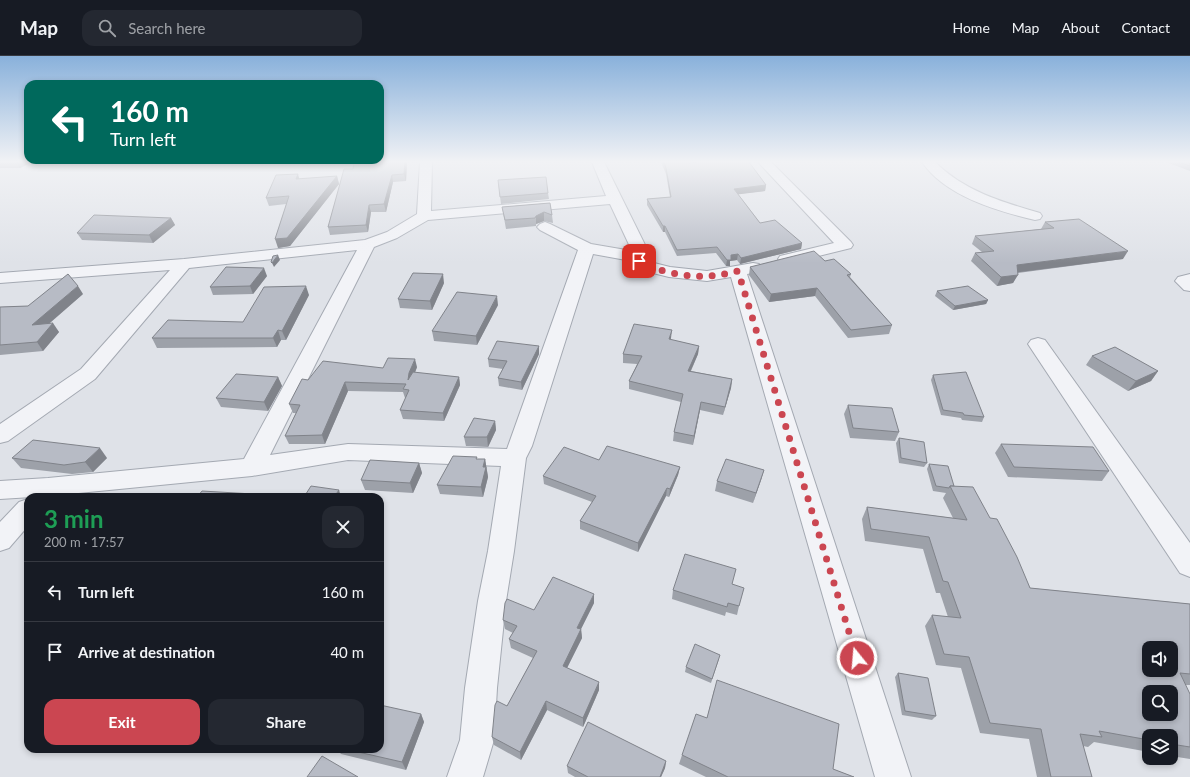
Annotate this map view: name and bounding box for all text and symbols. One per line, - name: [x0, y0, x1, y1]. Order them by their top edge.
- search box: [82, 10, 362, 46]
- text: Map: [20, 16, 58, 39]
- icon: search: [96, 17, 118, 39]
- text: Search here: [128, 19, 206, 37]
- text: Home: [952, 19, 990, 36]
- text: Map: [1012, 19, 1039, 36]
- text: About: [1061, 19, 1099, 36]
- text: Contact: [1121, 19, 1170, 36]
- text: 160 m: [110, 94, 189, 128]
- icon: left: [44, 96, 96, 148]
- text: Turn left: [110, 128, 176, 150]
- pin: [622, 244, 656, 278]
- icon: arrive: [628, 250, 650, 272]
- text: 3 min: [44, 504, 104, 533]
- button: close: [322, 506, 364, 548]
- text: 200 m · 17:57: [44, 534, 124, 550]
- icon: left: [44, 581, 66, 603]
- text: Turn left: [78, 583, 134, 601]
- text: 160 m: [322, 583, 364, 601]
- position arrow: [836, 637, 878, 679]
- icon: arrive: [44, 641, 66, 663]
- map controls: [1142, 641, 1178, 765]
- button: sound: [1142, 641, 1178, 677]
- text: Arrive at destination: [78, 643, 215, 661]
- text: 40 m: [330, 643, 364, 661]
- button: search: [1142, 685, 1178, 721]
- button: Exit: [44, 699, 200, 745]
- button: Share: [208, 699, 364, 745]
- button: layers: [1142, 729, 1178, 765]

